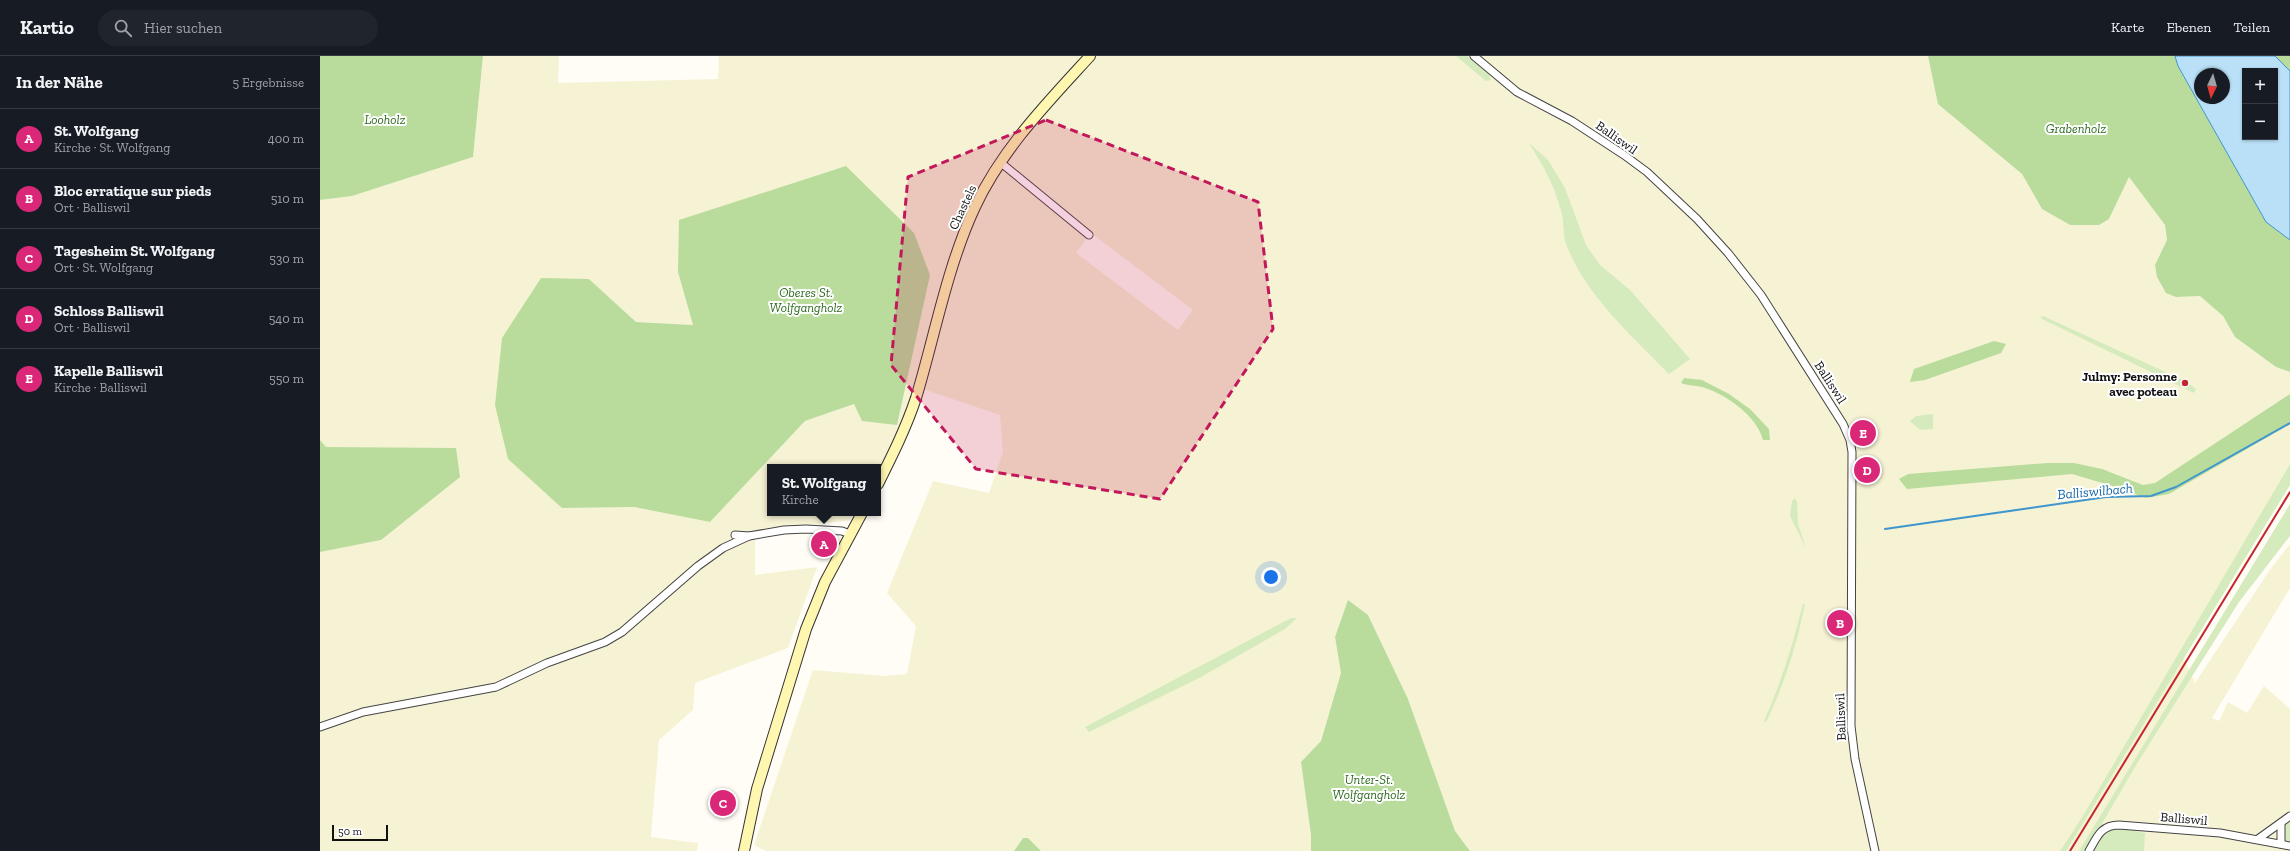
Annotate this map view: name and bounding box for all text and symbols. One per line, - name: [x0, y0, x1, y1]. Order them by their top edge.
- search box: [98, 10, 378, 46]
- text: Kartio: [20, 16, 74, 39]
- icon: search: [112, 17, 134, 39]
- text: Hier suchen: [144, 19, 222, 37]
- text: Karte: [2111, 19, 2144, 36]
- text: Ebenen: [2166, 19, 2211, 36]
- text: Teilen: [2233, 19, 2270, 36]
- north arrow: [2194, 68, 2230, 104]
- map controls: [2242, 68, 2278, 140]
- button: +: [2242, 68, 2278, 104]
- text: In der Nähe: [16, 72, 103, 92]
- text: 5 Ergebnisse: [233, 75, 304, 90]
- button: −: [2242, 104, 2278, 140]
- park label: Looholz: [364, 112, 406, 127]
- street label: Balliswil: [1593, 118, 1641, 157]
- park label: Grabenholz: [2046, 121, 2106, 136]
- text: St. Wolfgang: [54, 122, 139, 140]
- text: A: [25, 131, 33, 146]
- text: 400 m: [268, 131, 304, 146]
- text: Kirche · St. Wolfgang: [54, 140, 170, 155]
- text: Bloc erratique sur pieds: [54, 182, 212, 200]
- street label: Chastels: [946, 182, 979, 232]
- text: B: [25, 191, 33, 206]
- text: 510 m: [271, 191, 304, 206]
- text: Ort · Balliswil: [54, 200, 130, 215]
- text: Tagesheim St. Wolfgang: [54, 242, 215, 260]
- text: C: [25, 251, 33, 266]
- text: 530 m: [269, 251, 304, 266]
- text: Ort · St. Wolfgang: [54, 260, 153, 275]
- park label: Oberes St. Wolfgangholz: [770, 285, 843, 315]
- text: Schloss Balliswil: [54, 302, 164, 320]
- text: D: [24, 311, 34, 326]
- text: 540 m: [269, 311, 304, 326]
- text: Ort · Balliswil: [54, 320, 130, 335]
- street label: Balliswil: [1811, 358, 1850, 407]
- text: Kapelle Balliswil: [54, 362, 163, 380]
- place label: Julmy: Personne avec poteau: [2082, 369, 2178, 399]
- text: E: [25, 371, 33, 386]
- text: 550 m: [269, 371, 304, 386]
- marker: Julmy: Personne avec poteau: [2180, 378, 2190, 388]
- text: Kirche · Balliswil: [54, 380, 147, 395]
- pin: E: [1850, 418, 1876, 448]
- pin: D: [1854, 455, 1880, 485]
- popup: [767, 464, 881, 516]
- text: St. Wolfgang: [782, 474, 866, 492]
- water label: Balliswilbach: [2057, 480, 2133, 503]
- text: Kirche: [782, 492, 819, 507]
- pin: A: [811, 529, 837, 559]
- your location: [1261, 567, 1281, 587]
- pin: B: [1827, 608, 1853, 638]
- street label: Balliswil: [1832, 692, 1849, 741]
- park label: Unter-St. Wolfgangholz: [1333, 772, 1406, 802]
- pin: C: [710, 788, 736, 818]
- street label: Balliswil: [2160, 809, 2209, 828]
- scale bar: [332, 823, 388, 842]
- text: 50 m: [338, 825, 362, 838]

